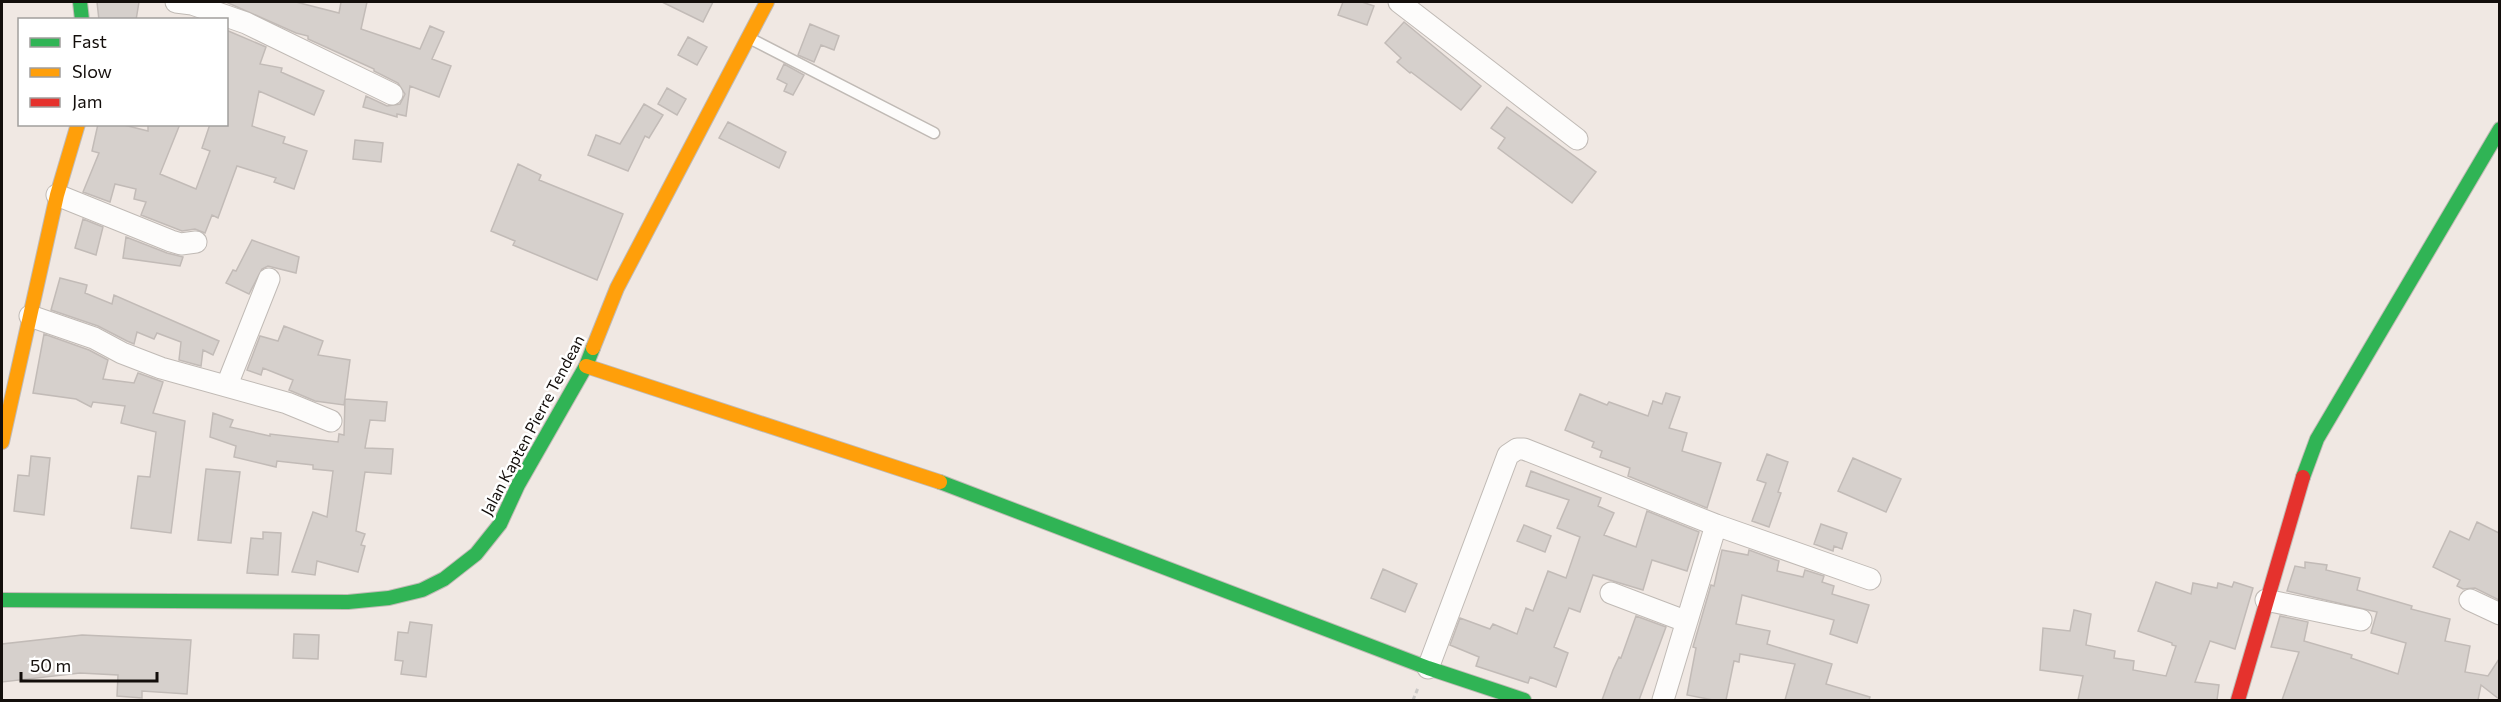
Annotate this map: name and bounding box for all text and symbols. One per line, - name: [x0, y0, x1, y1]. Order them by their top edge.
- legend: [18, 18, 228, 126]
- text: Fast: [72, 30, 107, 52]
- text: Slow: [72, 60, 112, 82]
- text: Jam: [72, 90, 102, 112]
- street label: Jalan Kapten Pierre Tendean: [476, 331, 588, 519]
- scale bar: [21, 645, 158, 683]
- text: 50 m: [30, 654, 71, 676]

